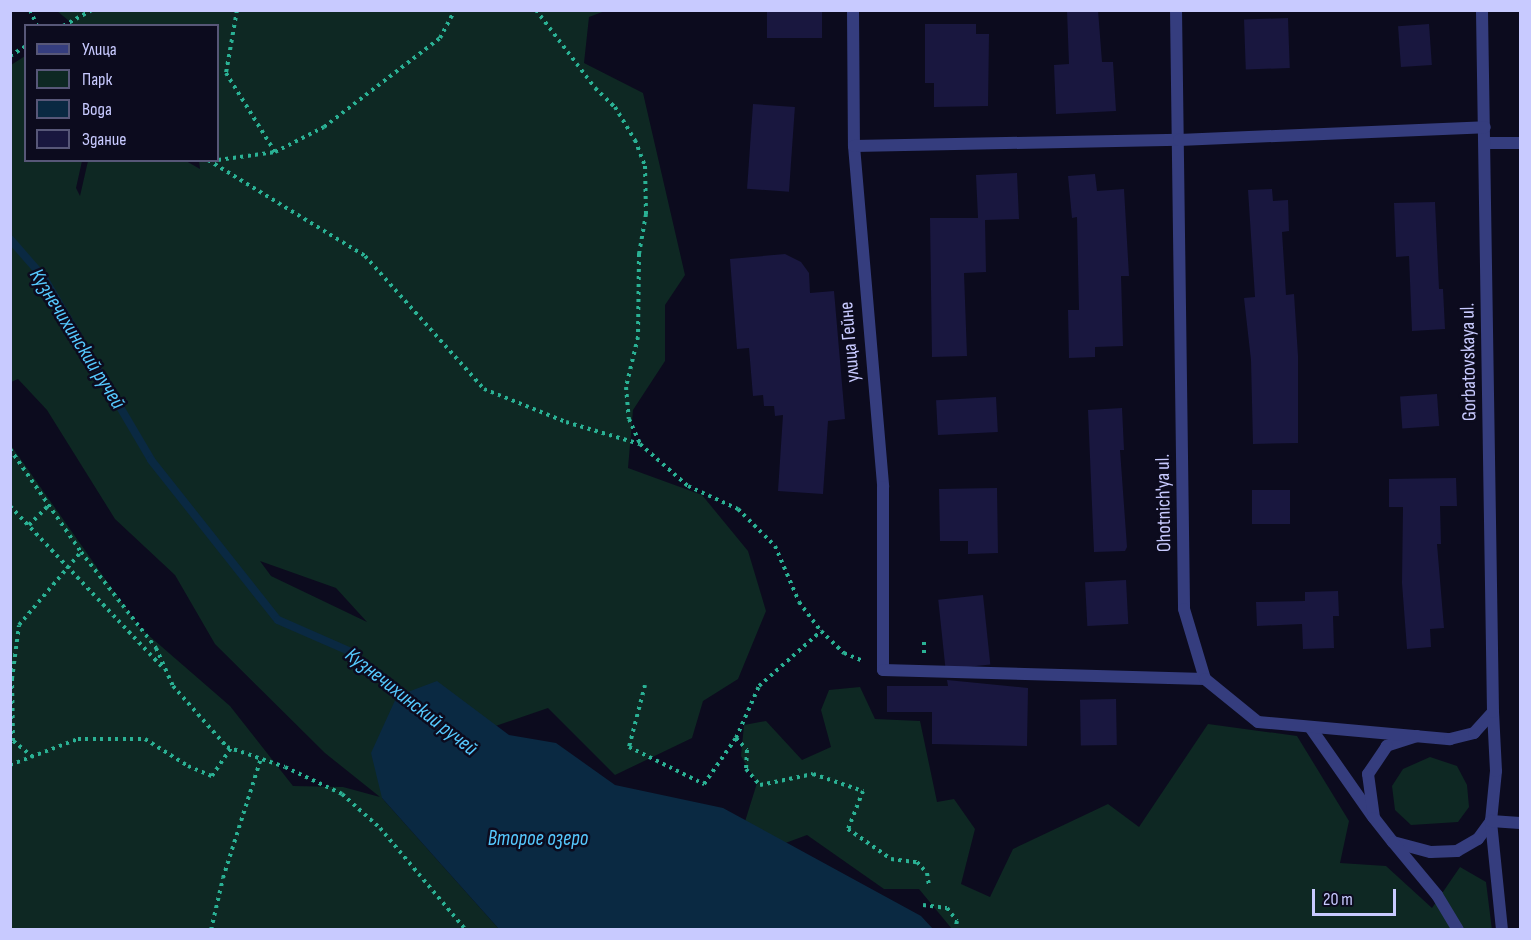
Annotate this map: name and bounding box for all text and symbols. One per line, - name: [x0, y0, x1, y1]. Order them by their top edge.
- legend: [24, 24, 219, 162]
- text: Улица: [82, 39, 117, 60]
- text: Парк: [82, 69, 112, 90]
- text: Вода: [82, 99, 112, 120]
- text: Здание: [82, 129, 127, 150]
- water label: Кузнечихинский ручей: [24, 264, 130, 414]
- street label: улица Гейне: [835, 301, 865, 383]
- street label: Gorbatovskaya ul.: [1456, 303, 1482, 421]
- street label: Ohotnich'ya ul.: [1151, 454, 1177, 552]
- water label: Кузнечихинский ручей: [340, 643, 482, 761]
- water label: Второе озеро: [488, 826, 588, 852]
- scale bar: [1315, 877, 1399, 915]
- text: 20 m: [1323, 889, 1353, 910]

